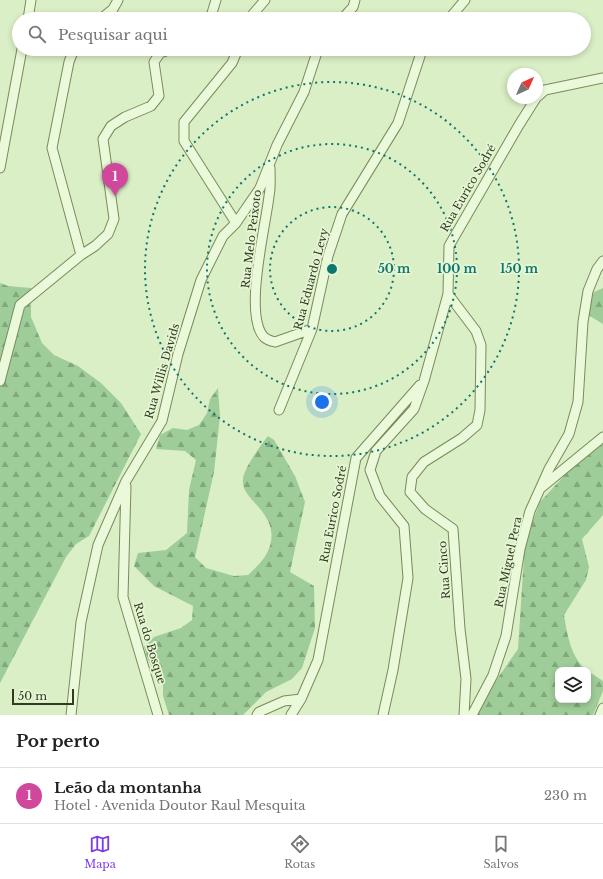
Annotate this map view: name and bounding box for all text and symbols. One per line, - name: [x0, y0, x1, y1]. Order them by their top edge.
- search box: [12, 12, 591, 56]
- icon: search: [26, 23, 48, 45]
- text: Pesquisar aqui: [58, 25, 168, 44]
- north arrow: [507, 68, 543, 104]
- street label: Rua Eurico Sodré: [437, 142, 499, 234]
- pin: 1: [102, 163, 128, 196]
- street label: Rua Melo Peixoto: [238, 189, 264, 289]
- street label: Rua Eduardo Levy: [291, 227, 331, 331]
- text: 50 m: [378, 261, 411, 276]
- text: 100 m: [437, 261, 478, 276]
- text: 150 m: [500, 261, 539, 276]
- centre of rings: [325, 262, 339, 276]
- street label: Rua Willis Davids: [142, 322, 182, 420]
- your location: [312, 392, 332, 412]
- street label: Rua Eurico Sodré: [317, 464, 349, 564]
- street label: Rua Miguel Pera: [492, 514, 525, 609]
- street label: Rua Cinco: [435, 540, 453, 600]
- street label: Rua do Bosque: [131, 601, 169, 685]
- map controls: [555, 667, 591, 703]
- button: layers: [555, 667, 591, 703]
- scale bar: [12, 687, 74, 706]
- text: 50 m: [18, 689, 47, 703]
- text: Por perto: [16, 731, 100, 752]
- text: Leão da montanha: [54, 778, 202, 797]
- text: 1: [26, 787, 32, 804]
- text: 230 m: [544, 787, 587, 804]
- text: Hotel · Avenida Doutor Raul Mesquita: [54, 797, 306, 814]
- tab: Mapa: [84, 833, 116, 871]
- tab: Rotas: [284, 833, 315, 871]
- tab: Salvos: [483, 833, 519, 871]

